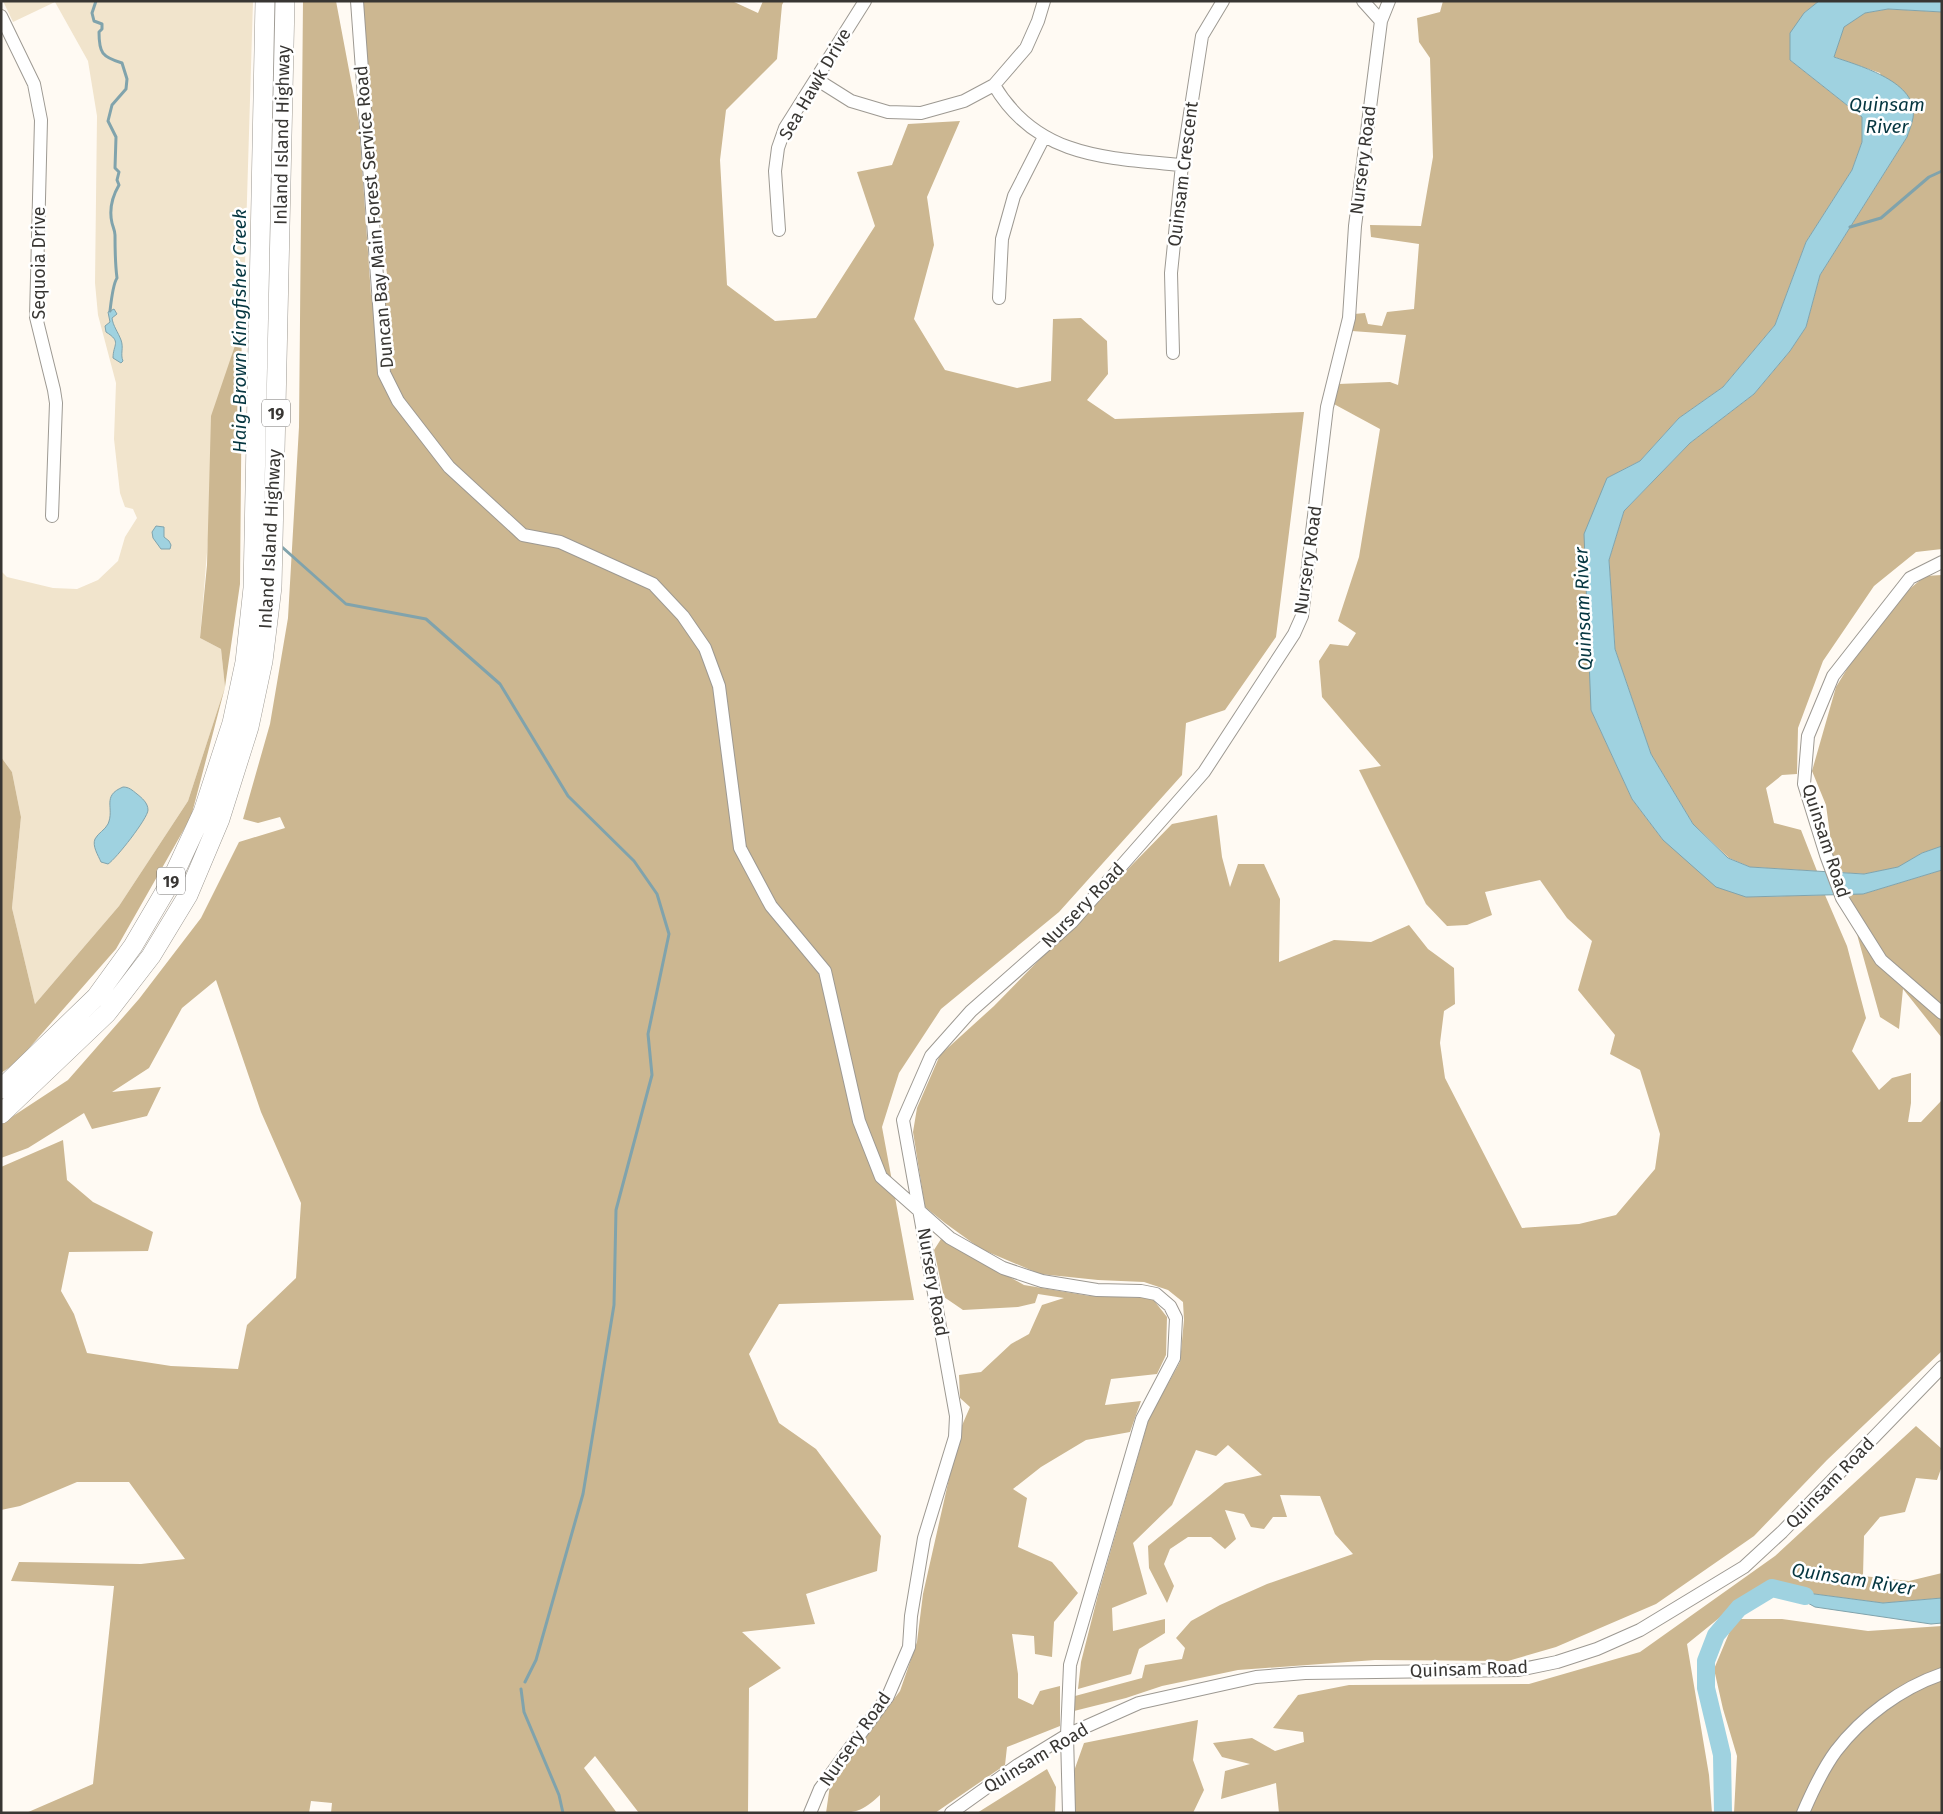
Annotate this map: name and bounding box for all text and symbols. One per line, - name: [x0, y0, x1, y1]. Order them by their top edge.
- street label: Sea Hawk Drive: [774, 24, 856, 144]
- street label: Inland Island Highway: [269, 45, 295, 225]
- street label: Duncan Bay Main Forest Service Road: [350, 65, 398, 369]
- water label: Quinsam River: [1849, 93, 1925, 138]
- street label: Quinsam Crescent: [1163, 100, 1203, 248]
- street label: Nursery Road: [1345, 104, 1381, 216]
- street label: Sequoia Drive: [28, 206, 50, 320]
- water label: Haig-Brown Kingfisher Creek: [228, 209, 251, 453]
- road number: 19: [262, 399, 290, 426]
- street label: Inland Island Highway: [254, 448, 286, 629]
- street label: Nursery Road: [1289, 504, 1327, 616]
- water label: Quinsam River: [1569, 546, 1597, 671]
- street label: Quinsam Road: [1797, 781, 1855, 901]
- street label: Nursery Road: [1037, 858, 1129, 952]
- road number: 19: [157, 868, 185, 894]
- street label: Nursery Road: [913, 1226, 953, 1338]
- street label: Quinsam Road: [1781, 1433, 1879, 1533]
- water label: Quinsam River: [1790, 1558, 1917, 1600]
- street label: Quinsam Road: [1410, 1656, 1528, 1682]
- street label: Nursery Road: [815, 1688, 895, 1790]
- street label: Quinsam Road: [980, 1718, 1092, 1798]

